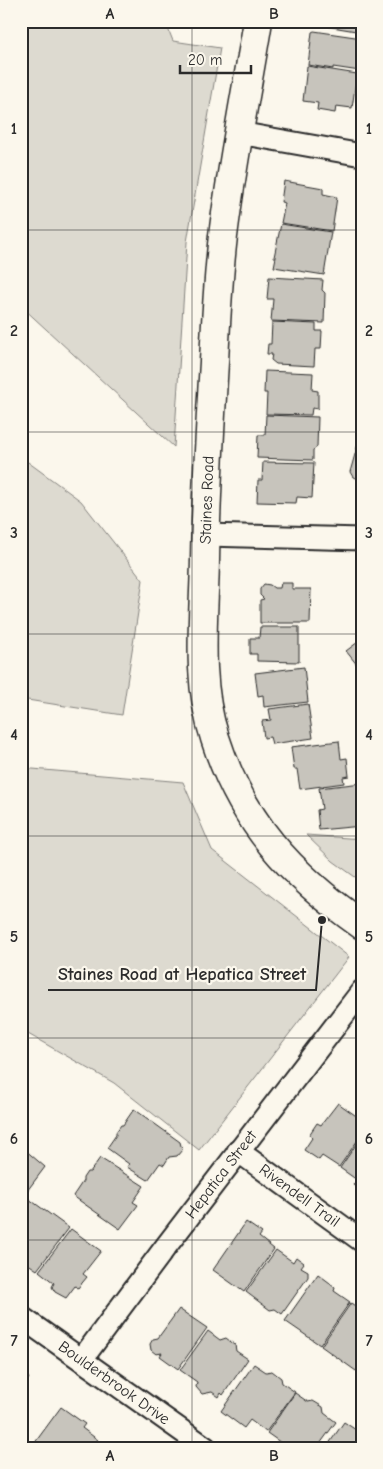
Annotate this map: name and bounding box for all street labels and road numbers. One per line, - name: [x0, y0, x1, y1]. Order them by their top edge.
- street label: Staines Road: [196, 456, 218, 544]
- street label: Hepatica Street: [182, 1127, 261, 1222]
- street label: Rivendell Trail: [256, 1160, 343, 1231]
- street label: Boulderbrook Drive: [55, 1337, 173, 1428]

